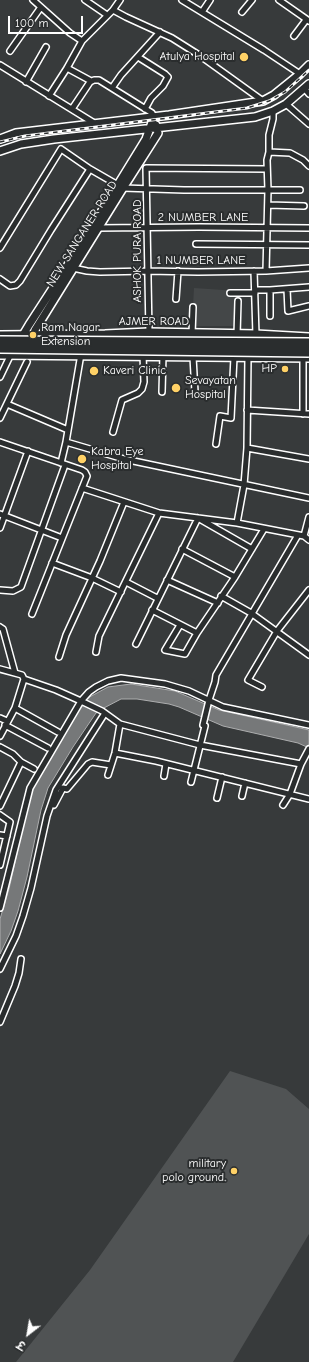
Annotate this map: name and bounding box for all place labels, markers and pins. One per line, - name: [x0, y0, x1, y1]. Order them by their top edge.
- place label: Atulya Hospital: [160, 50, 235, 64]
- marker: Atulya Hospital: [238, 51, 250, 63]
- place label: Ram Nagar Extension: [41, 321, 100, 349]
- marker: Ram Nagar Extension: [28, 330, 38, 340]
- place label: HP: [262, 362, 277, 376]
- place label: Kaveri Clinic: [103, 364, 166, 378]
- marker: HP: [280, 364, 290, 374]
- marker: Kaveri Clinic: [88, 365, 100, 377]
- place label: Sevayatan Hospital: [185, 374, 236, 402]
- marker: Sevayatan Hospital: [170, 382, 182, 394]
- place label: Kabra Eye Hospital: [91, 445, 143, 473]
- marker: Kabra Eye Hospital: [76, 453, 88, 465]
- place label: military polo ground.: [162, 1157, 226, 1185]
- marker: military polo ground.: [229, 1166, 239, 1176]

